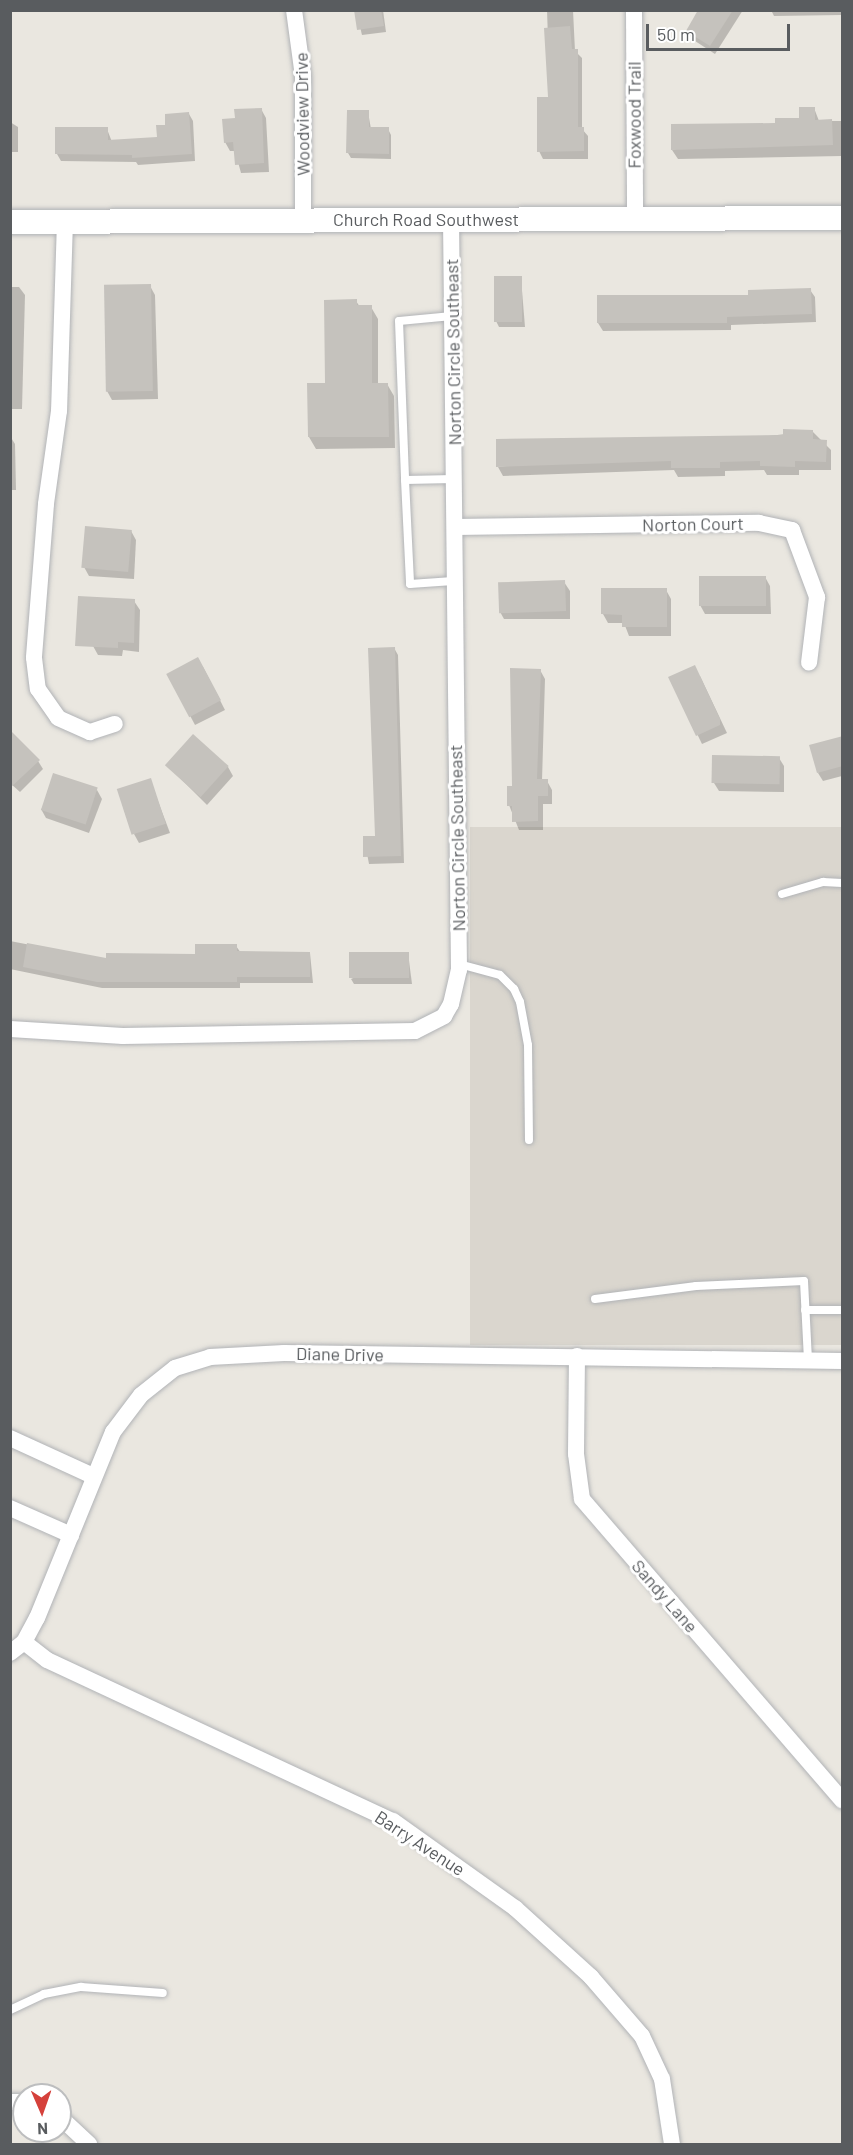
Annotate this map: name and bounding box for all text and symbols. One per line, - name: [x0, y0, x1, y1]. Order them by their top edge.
- scale bar: [649, 12, 793, 50]
- text: 50 m: [657, 23, 695, 45]
- street label: Woodview Drive: [290, 52, 314, 176]
- street label: Foxwood Trail: [623, 61, 645, 169]
- street label: Church Road Southwest: [333, 208, 519, 230]
- street label: Norton Circle Southeast: [441, 258, 465, 446]
- street label: Norton Court: [642, 512, 744, 536]
- street label: Norton Circle Southeast: [445, 744, 469, 932]
- street label: Diane Drive: [296, 1342, 384, 1366]
- street label: Sandy Lane: [627, 1555, 703, 1637]
- street label: Barry Avenue: [371, 1806, 469, 1880]
- north arrow: [12, 2083, 72, 2143]
- text: N: [37, 2120, 48, 2139]

